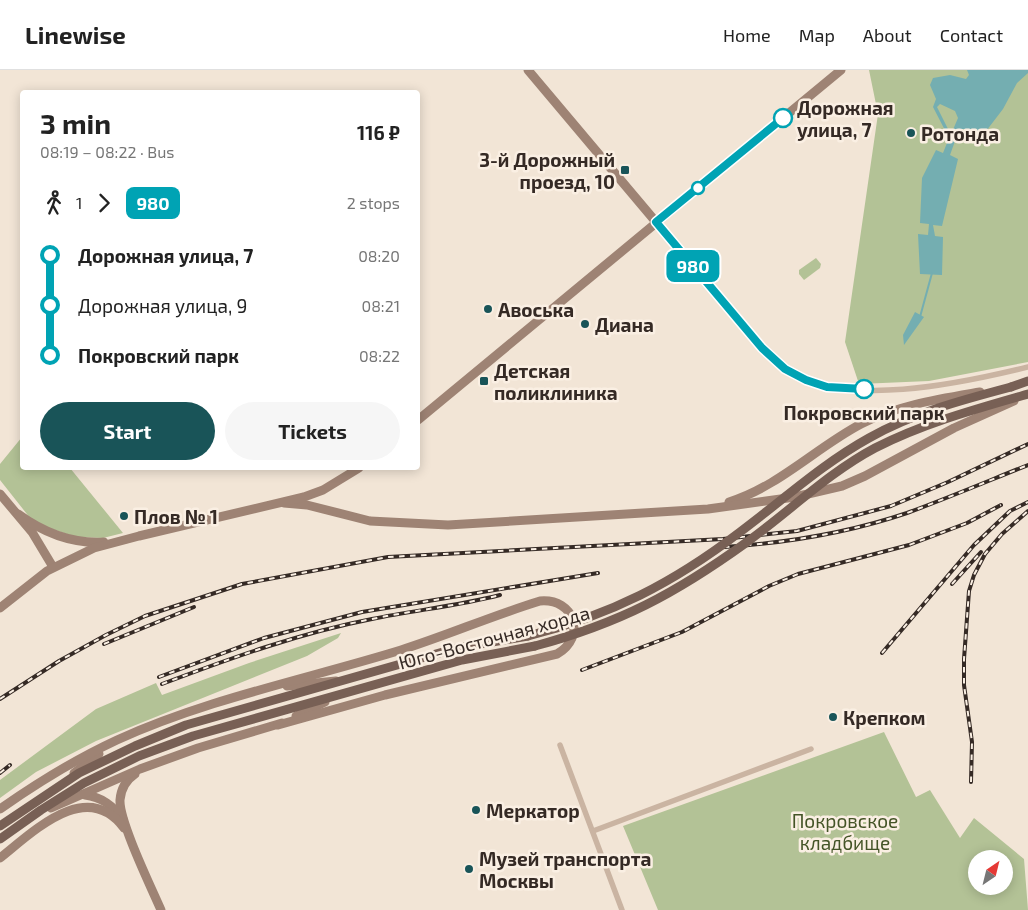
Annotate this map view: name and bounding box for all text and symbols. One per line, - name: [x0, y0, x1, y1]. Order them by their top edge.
- text: Linewise: [25, 20, 126, 49]
- text: Home: [723, 24, 771, 46]
- text: Map: [799, 24, 835, 46]
- text: About: [863, 24, 912, 46]
- text: Contact: [940, 24, 1003, 46]
- place label: Дорожная улица, 7: [797, 96, 894, 141]
- text: 3 min: [40, 106, 111, 140]
- marker: Дорожная улица, 7: [773, 108, 793, 128]
- text: 116 ₽: [357, 121, 400, 144]
- place label: Ротонда: [921, 122, 999, 145]
- marker: Ротонда: [905, 127, 917, 139]
- text: 08:19 – 08:22 · Bus: [40, 142, 174, 161]
- place label: 3-й Дорожный проезд, 10: [479, 148, 615, 193]
- marker: 3-й Дорожный проезд, 10: [619, 164, 631, 176]
- unlabelled marker: [691, 181, 705, 195]
- icon: walk: [40, 189, 68, 217]
- icon: forward: [90, 189, 118, 217]
- text: 980: [136, 192, 170, 214]
- text: 1: [76, 193, 82, 212]
- text: 2 stops: [347, 193, 400, 212]
- text: Дорожная улица, 7: [78, 244, 253, 267]
- text: 08:20: [358, 246, 400, 265]
- line badge: 980: [664, 250, 722, 282]
- text: 980: [676, 255, 710, 277]
- text: Дорожная улица, 9: [78, 294, 247, 317]
- text: 08:21: [362, 296, 400, 315]
- place label: Авоська: [498, 298, 574, 321]
- marker: Авоська: [482, 303, 494, 315]
- place label: Диана: [595, 313, 654, 336]
- marker: Диана: [579, 318, 591, 330]
- text: Покровский парк: [78, 344, 239, 367]
- text: 08:22: [359, 346, 400, 365]
- place label: Детская поликлиника: [494, 359, 618, 404]
- marker: Детская поликлиника: [478, 375, 490, 387]
- marker: Покровский парк: [854, 379, 874, 399]
- place label: Покровский парк: [784, 401, 945, 424]
- button: Start: [40, 402, 215, 460]
- button: Tickets: [225, 402, 400, 460]
- place label: Плов № 1: [134, 505, 218, 528]
- marker: Плов № 1: [118, 510, 130, 522]
- street label: Юго-Восточная хорда: [396, 600, 592, 674]
- place label: Крепком: [843, 706, 926, 729]
- marker: Крепком: [827, 711, 839, 723]
- place label: Меркатор: [486, 799, 580, 822]
- marker: Меркатор: [470, 804, 482, 816]
- park label: Покровское кладбище: [792, 809, 898, 854]
- place label: Музей транспорта Москвы: [479, 847, 651, 892]
- north arrow: [968, 850, 1012, 895]
- map controls: [968, 850, 1013, 895]
- marker: Музей транспорта Москвы: [463, 863, 475, 875]

